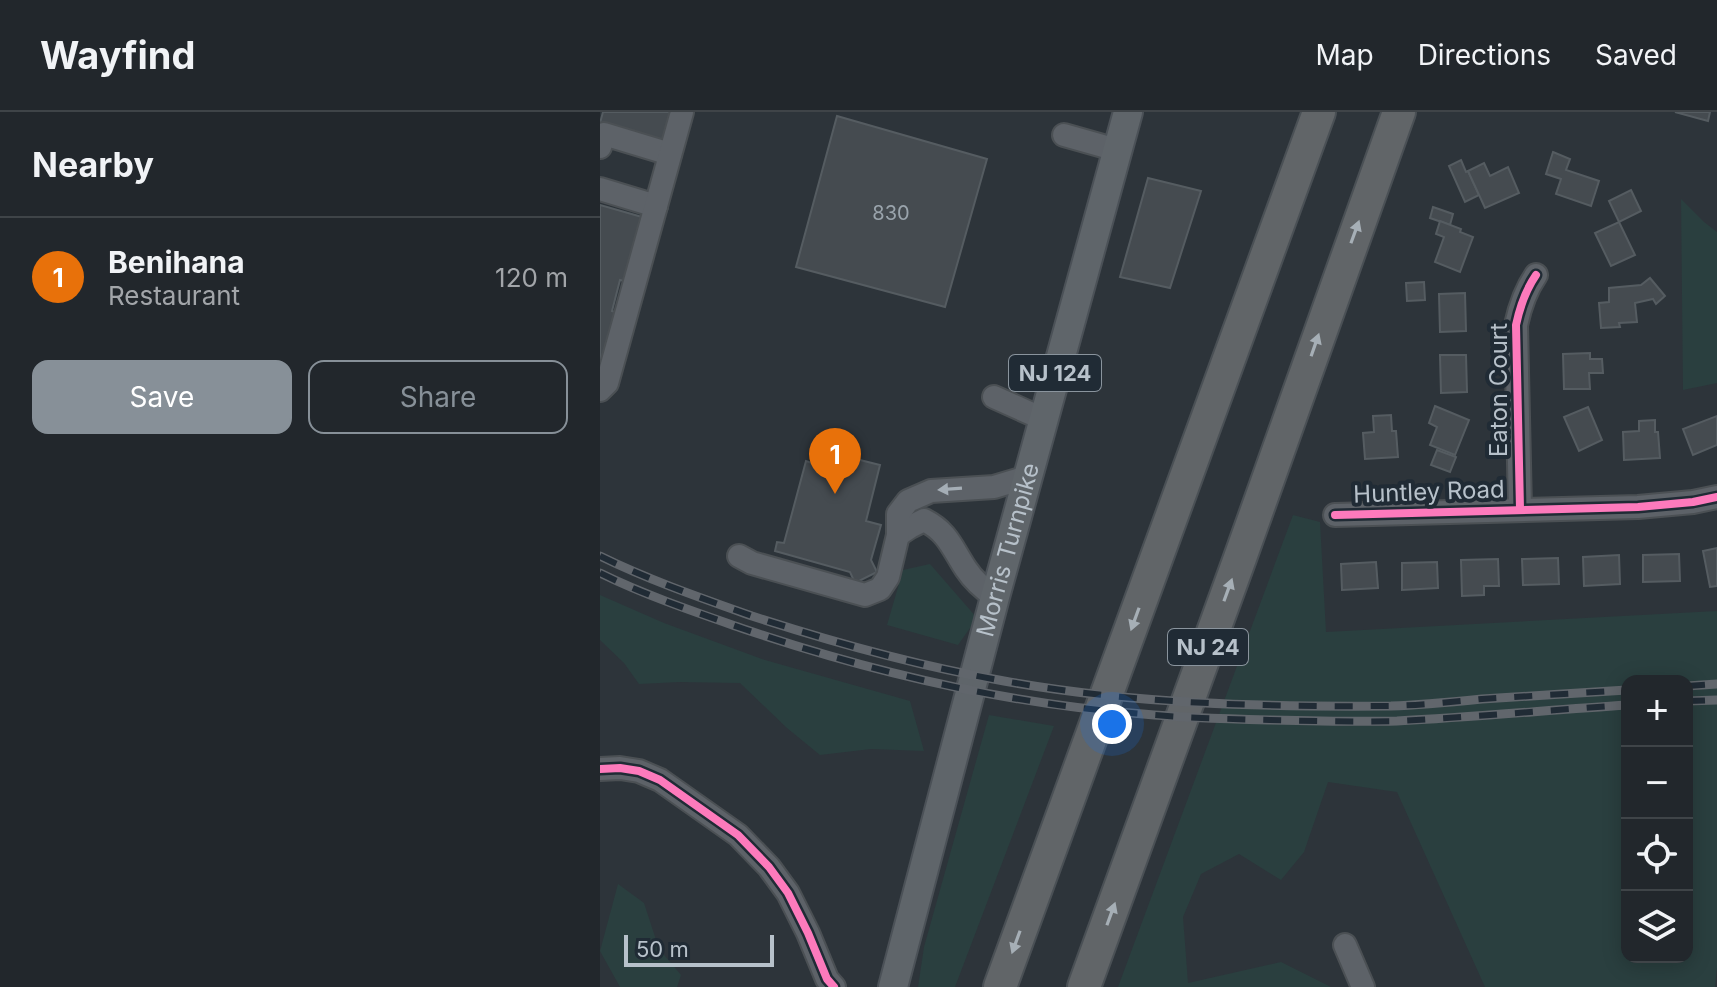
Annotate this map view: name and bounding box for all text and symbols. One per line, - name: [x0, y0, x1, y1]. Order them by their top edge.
- text: Wayfind: [40, 32, 195, 78]
- text: Map: [1315, 38, 1374, 72]
- text: Directions: [1418, 38, 1551, 72]
- text: Saved: [1595, 38, 1677, 72]
- text: Nearby: [32, 144, 154, 185]
- house number: 830: [872, 201, 910, 225]
- one-way arrow: [1350, 220, 1362, 244]
- text: Benihana: [108, 244, 245, 280]
- text: 1: [52, 262, 64, 293]
- text: 120 m: [495, 262, 568, 293]
- text: Restaurant: [108, 280, 240, 311]
- street label: Eaton Court: [1484, 323, 1513, 457]
- one-way arrow: [1309, 333, 1322, 357]
- road number: NJ 124: [1009, 355, 1101, 391]
- button: Save: [32, 360, 292, 434]
- button: Share: [308, 360, 568, 434]
- pin: 1: [809, 428, 861, 494]
- street label: Morris Turnpike: [970, 460, 1045, 640]
- street label: Huntley Road: [1353, 474, 1505, 509]
- one-way arrow: [937, 483, 962, 496]
- one-way arrow: [1223, 578, 1235, 602]
- one-way arrow: [1128, 607, 1141, 631]
- road number: NJ 24: [1168, 629, 1248, 665]
- map controls: [1621, 675, 1693, 963]
- button: +: [1621, 675, 1693, 747]
- your location: [1092, 704, 1132, 744]
- button: −: [1621, 747, 1693, 819]
- button: locate: [1621, 819, 1693, 891]
- button: layers: [1621, 891, 1693, 963]
- one-way arrow: [1105, 902, 1118, 926]
- one-way arrow: [1010, 930, 1022, 954]
- scale bar: [624, 931, 774, 967]
- text: 50 m: [636, 936, 689, 962]

